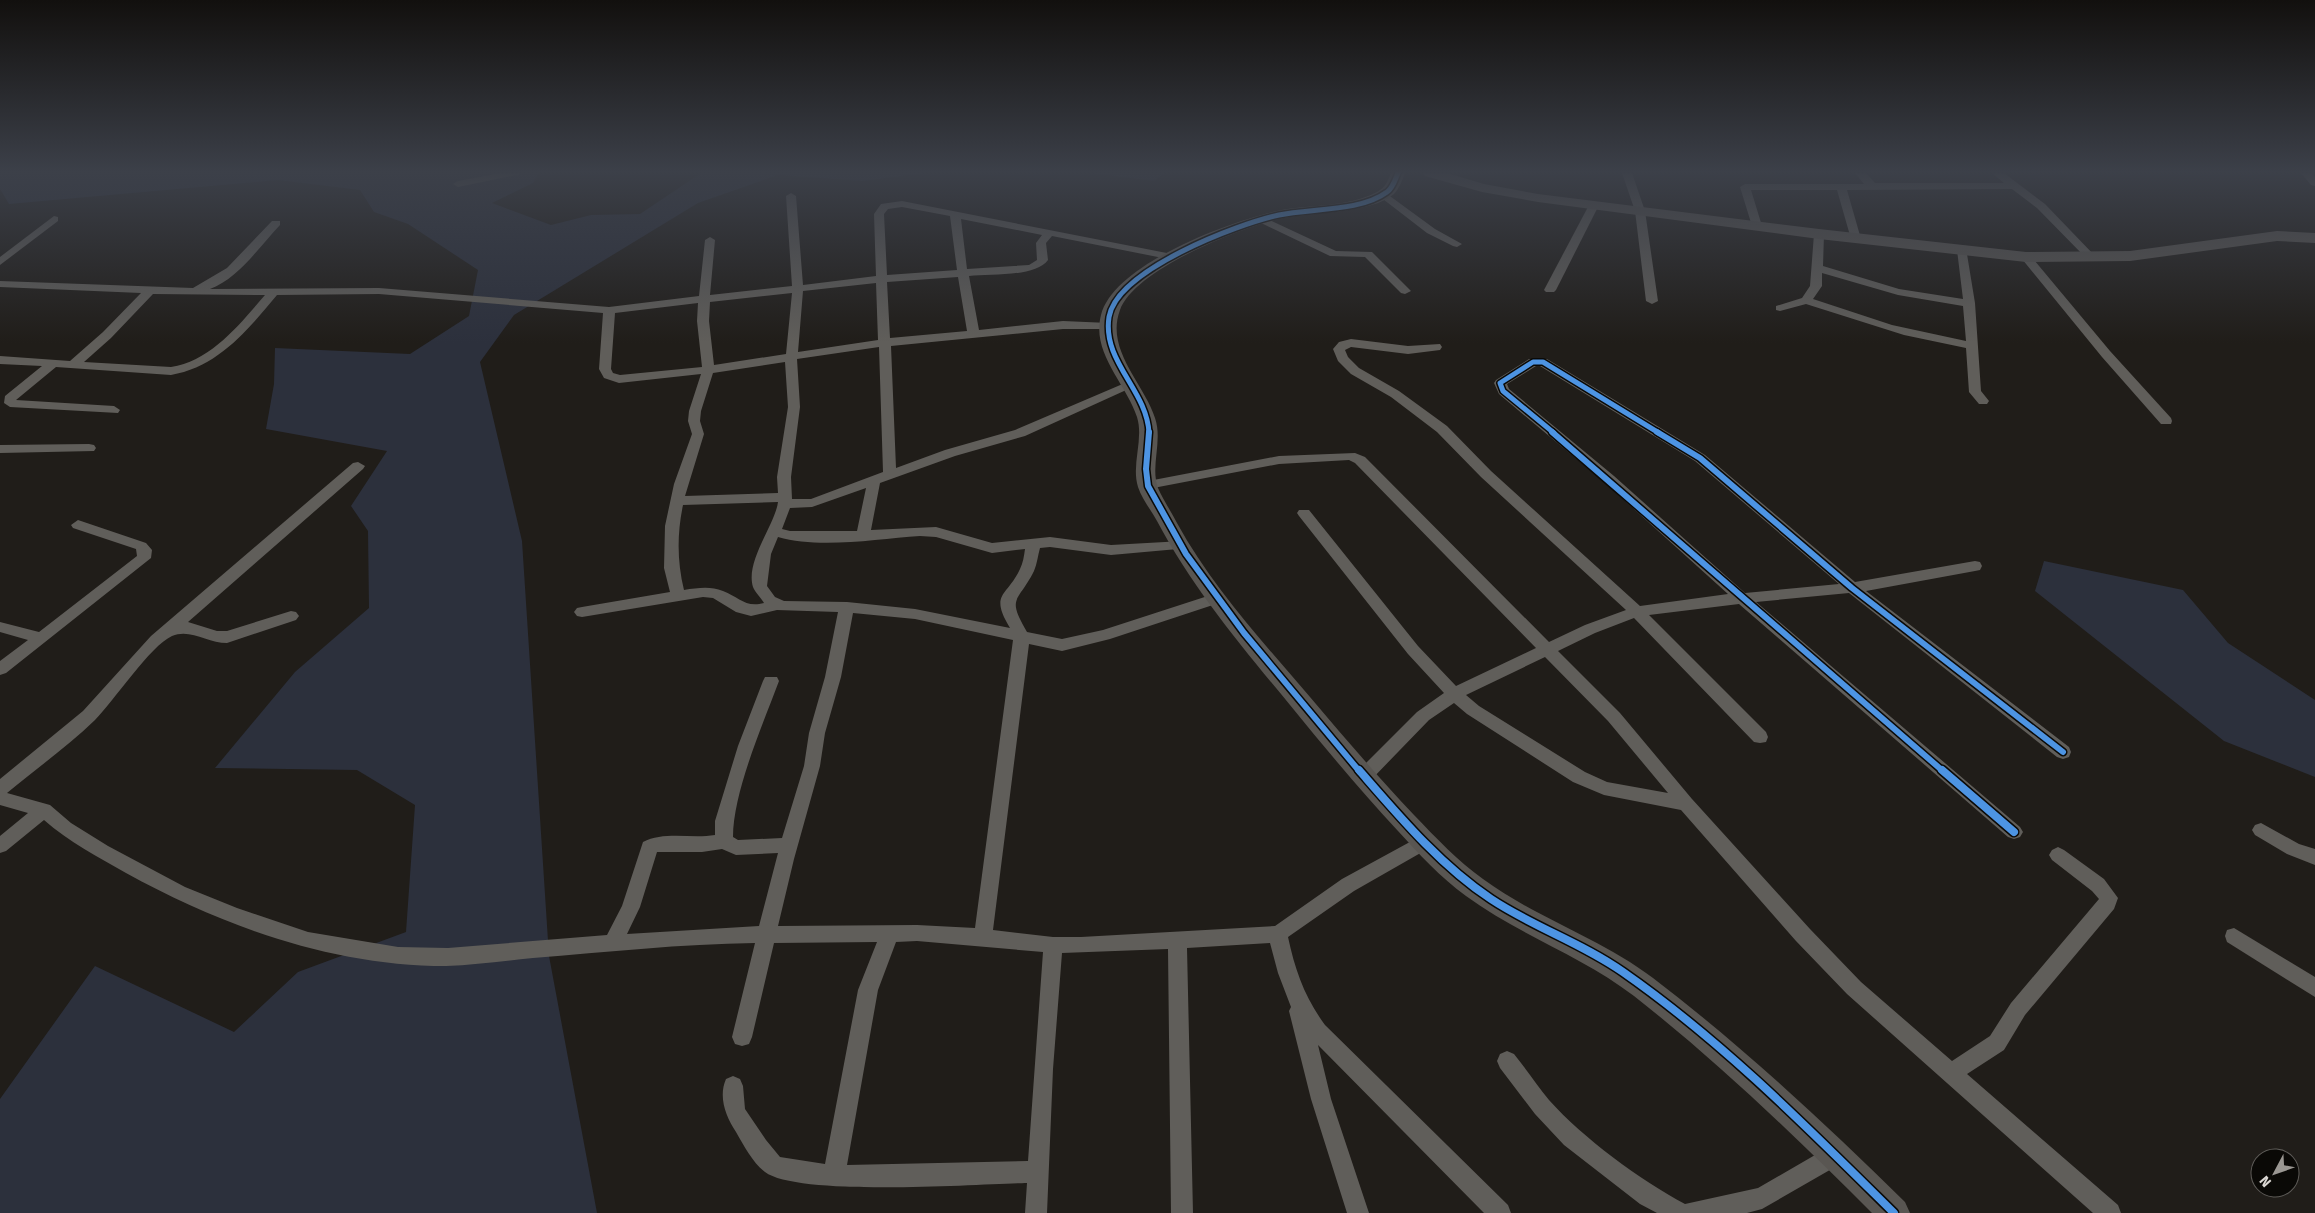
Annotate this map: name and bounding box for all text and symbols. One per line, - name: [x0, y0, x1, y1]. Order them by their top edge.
- north arrow: [2250, 1148, 2300, 1198]
- text: N: [2256, 1172, 2275, 1190]

